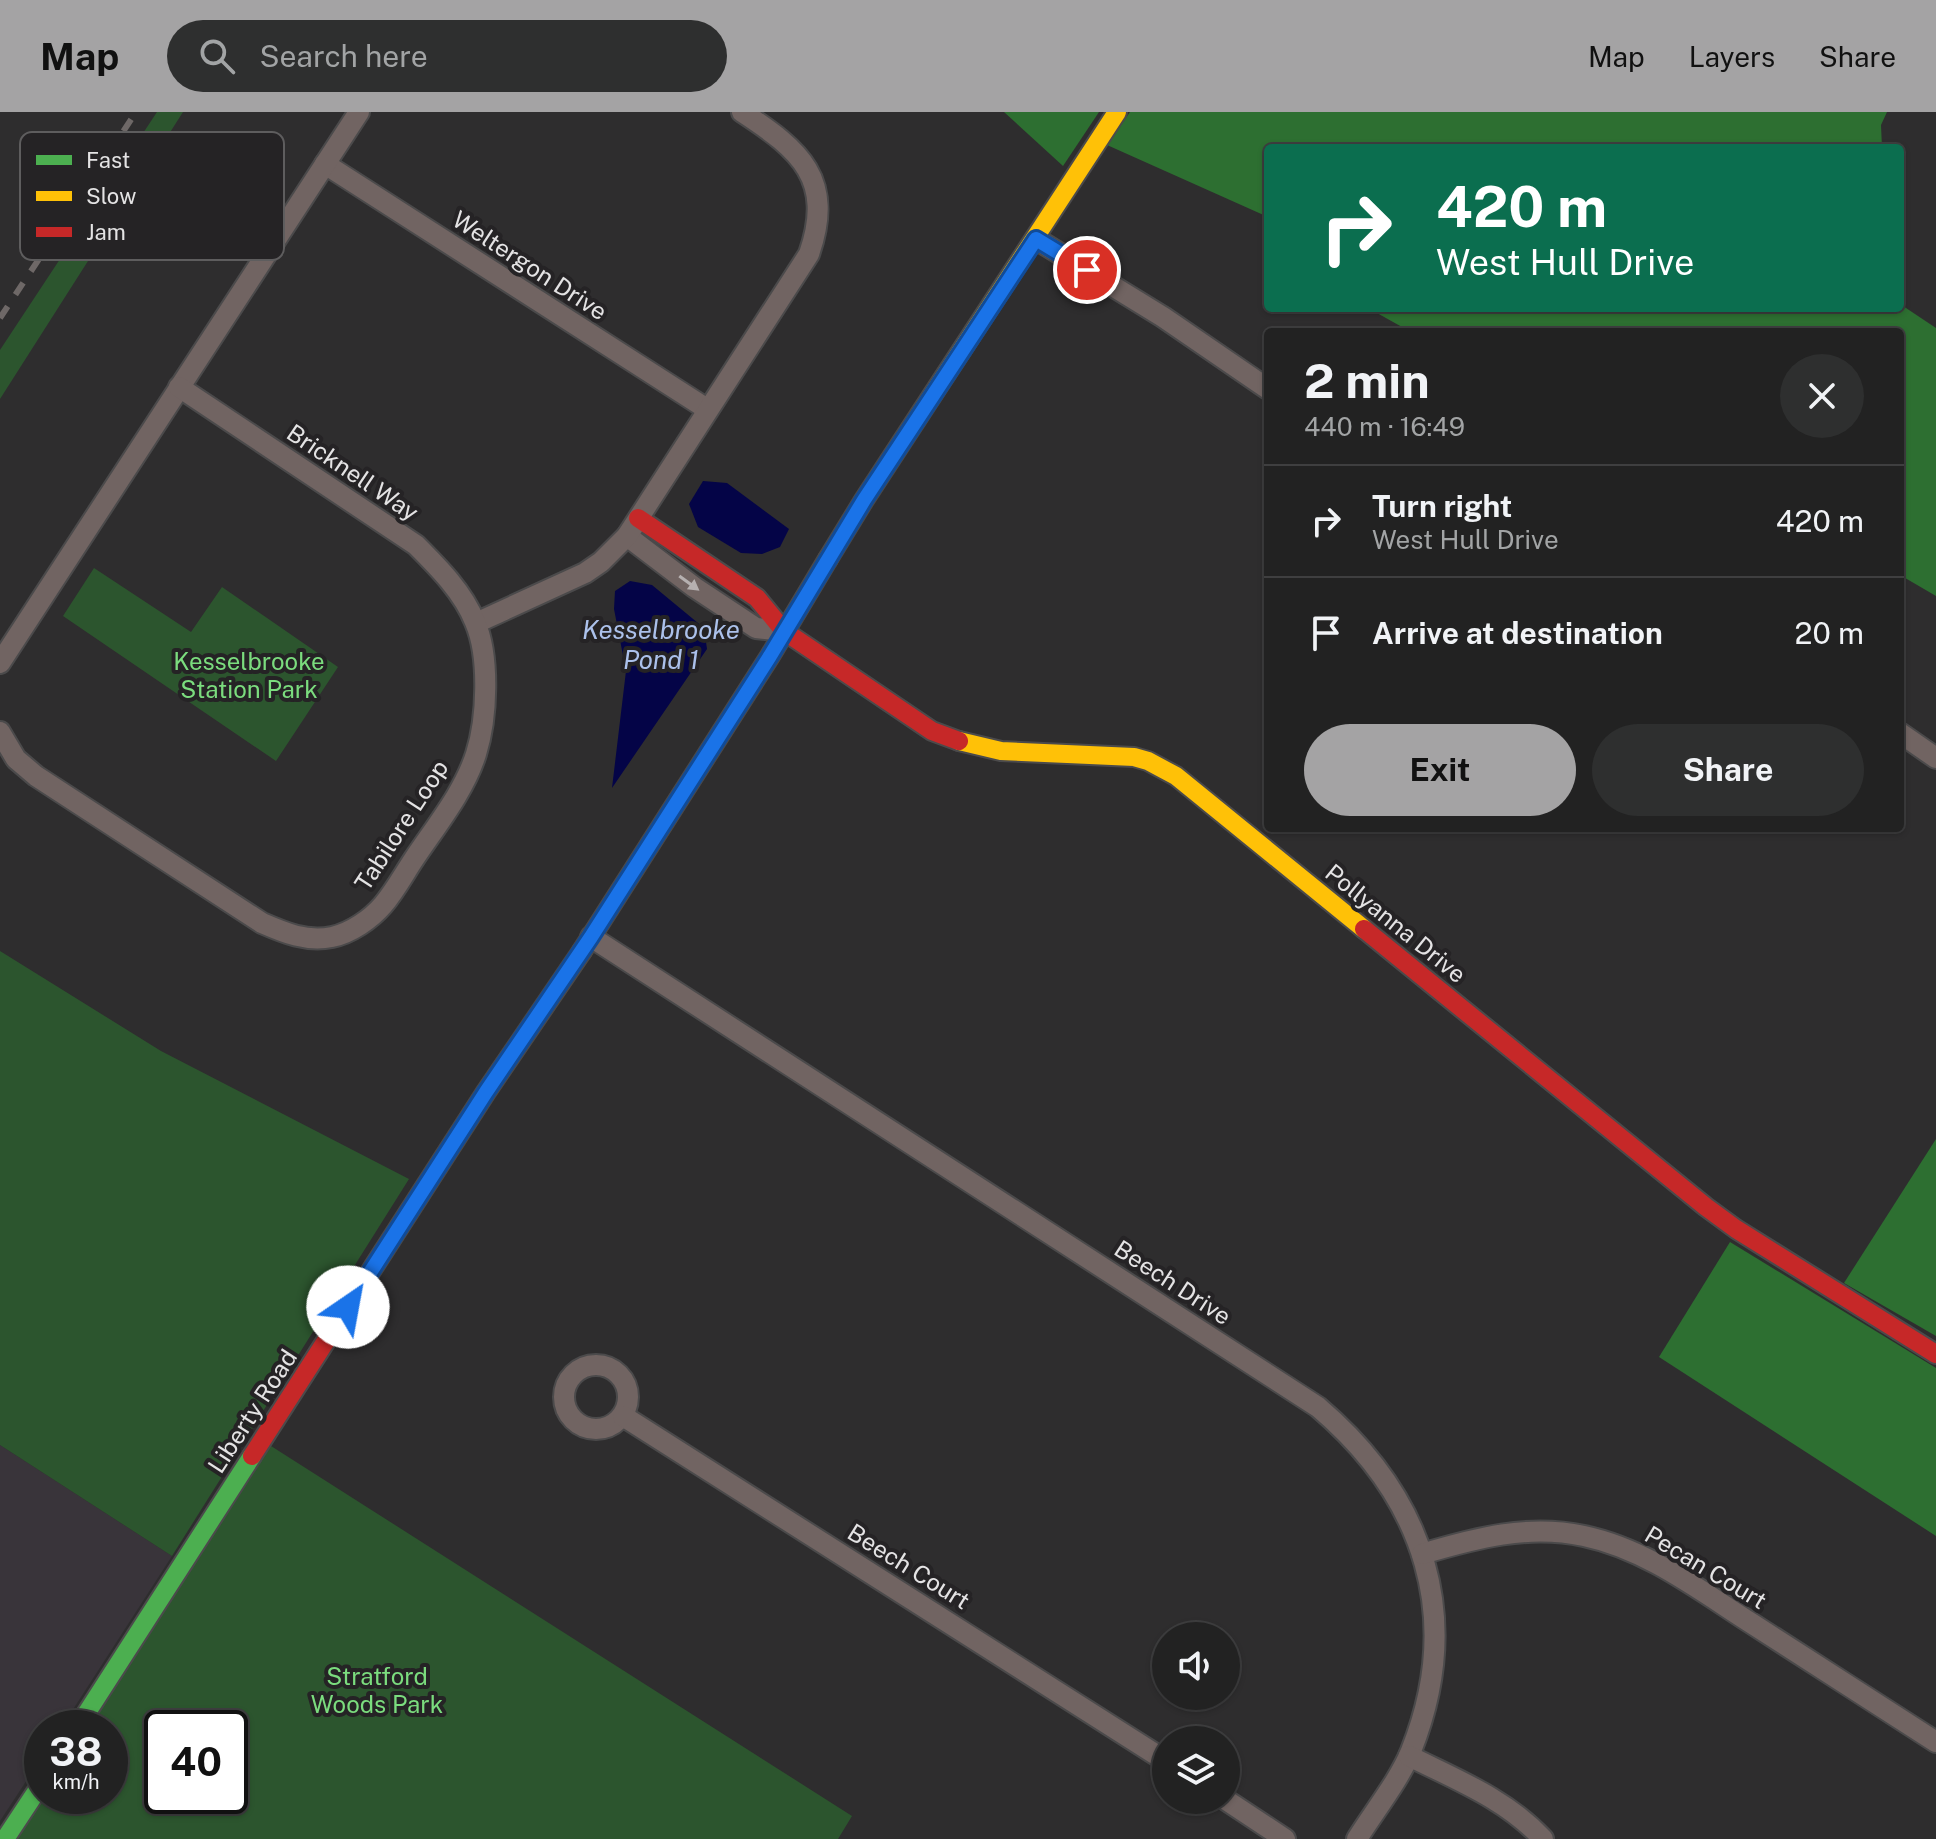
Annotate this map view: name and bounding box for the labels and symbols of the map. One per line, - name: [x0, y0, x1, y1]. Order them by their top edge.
- legend: [20, 132, 284, 260]
- text: Fast: [86, 147, 130, 173]
- text: Slow: [86, 183, 136, 209]
- street label: Weltergon Drive: [447, 205, 613, 325]
- text: Jam: [86, 219, 126, 245]
- pin: [1053, 236, 1121, 304]
- street label: Bricknell Way: [282, 418, 424, 526]
- one-way arrow: [679, 574, 699, 590]
- water label: Kesselbrooke Pond 1: [582, 614, 740, 675]
- park label: Kesselbrooke Station Park: [173, 647, 325, 703]
- street label: Tabilore Loop: [348, 754, 454, 896]
- street label: Pollyanna Drive: [1320, 858, 1472, 988]
- street label: Beech Drive: [1109, 1234, 1237, 1330]
- position arrow: [306, 1265, 390, 1349]
- street label: Liberty Road: [202, 1344, 302, 1478]
- street label: Beech Court: [843, 1517, 975, 1615]
- street label: Pecan Court: [1640, 1520, 1772, 1614]
- park label: Stratford Woods Park: [311, 1662, 443, 1718]
- speed limit sign: 40: [144, 1710, 248, 1814]

